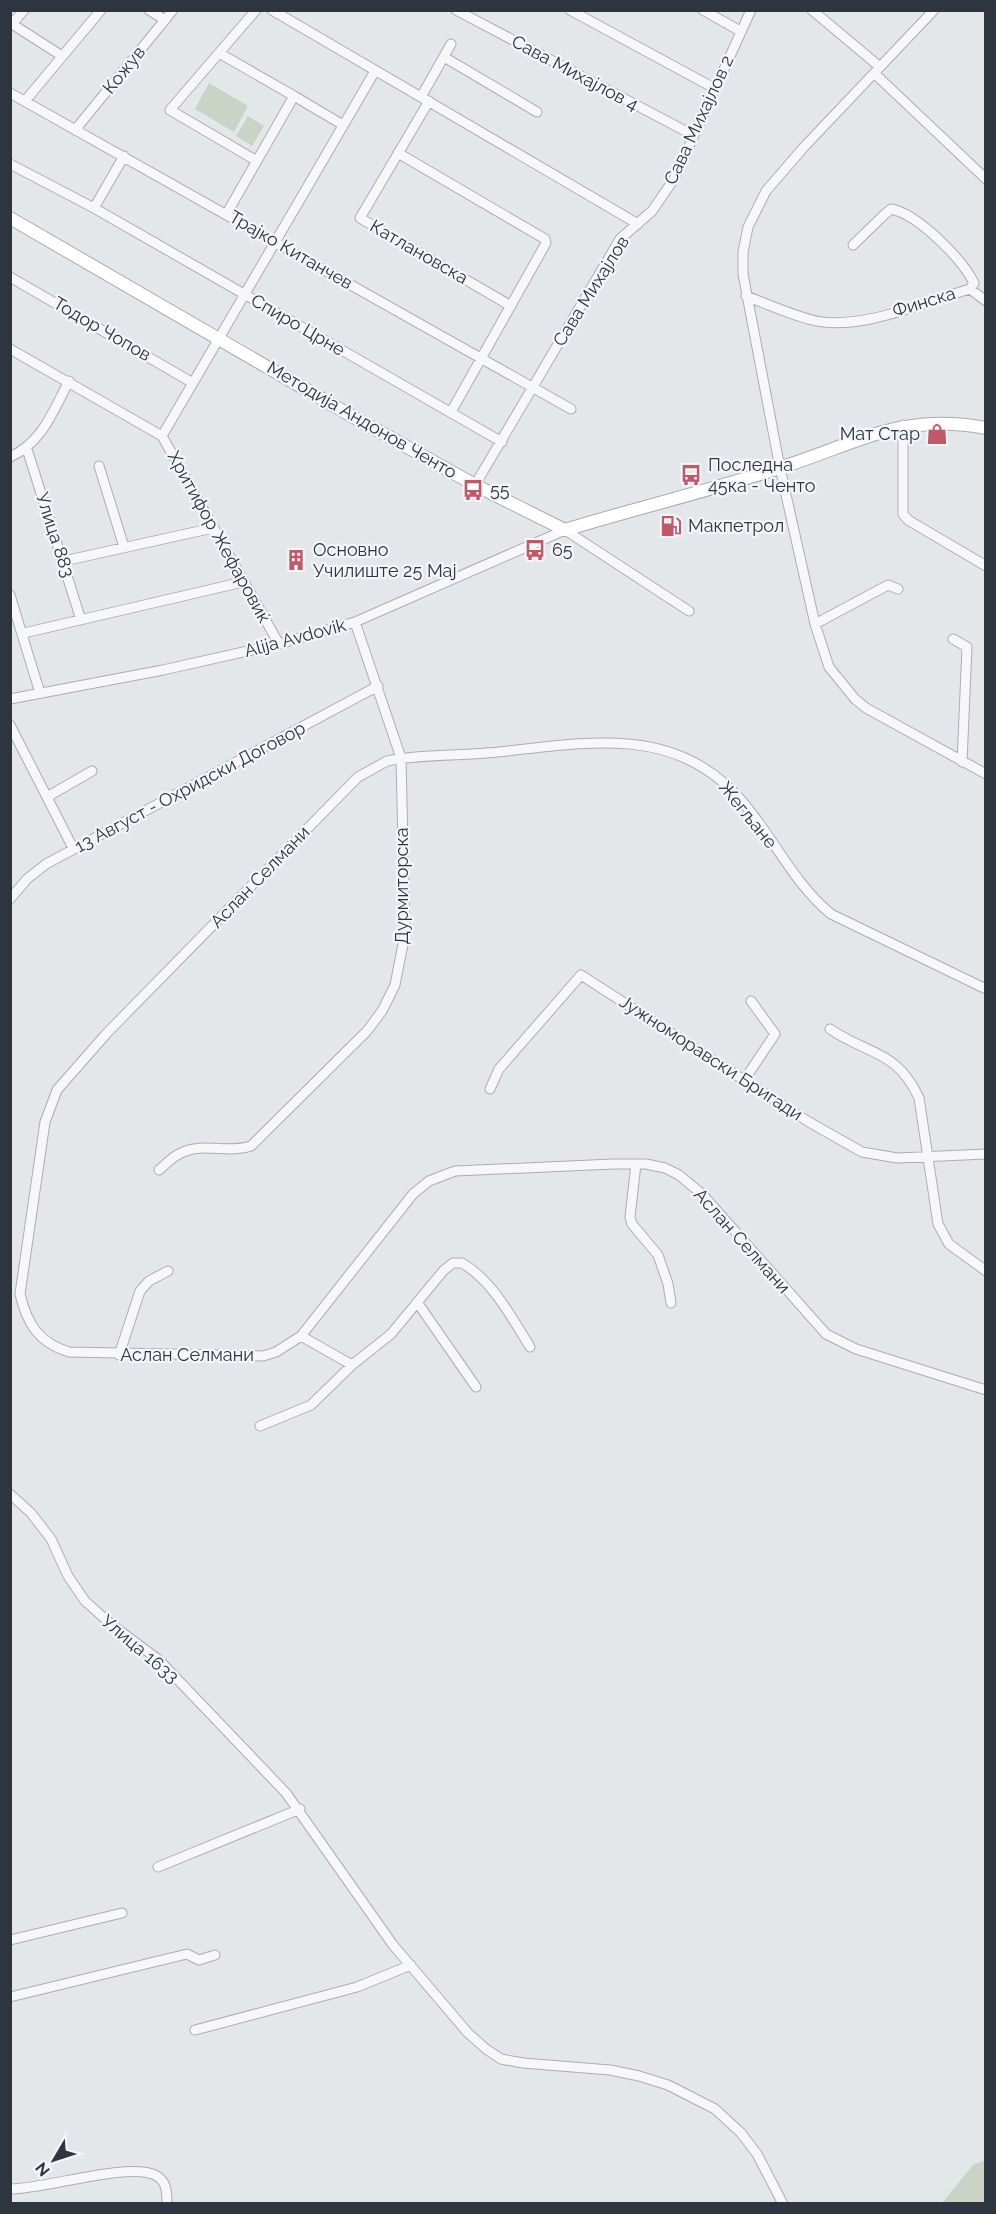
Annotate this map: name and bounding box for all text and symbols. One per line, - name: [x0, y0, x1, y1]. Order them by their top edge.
- street label: Сава Михајлов 4: [508, 30, 642, 115]
- street label: Кожув: [98, 42, 149, 98]
- street label: Сава Михајлов 2: [659, 52, 738, 188]
- street label: Трајко Китанчев: [226, 206, 357, 293]
- street label: Катлановска: [367, 215, 472, 288]
- street label: Сава Михајлов: [548, 232, 633, 350]
- street label: Финска: [890, 282, 958, 321]
- street label: Спиро Црне: [248, 289, 349, 360]
- street label: Тодор Чопов: [50, 292, 155, 365]
- street label: Методија Андонов Ченто: [264, 357, 461, 483]
- shop icon: Мат Стар: [925, 422, 949, 446]
- place label: Мат Стар: [840, 423, 920, 444]
- street label: Хритифор Жефаровиќ: [163, 447, 275, 626]
- place label: Последна 45ка - Ченто: [708, 454, 816, 496]
- bus stop icon: Последна 45ка - Ченто: [679, 463, 703, 487]
- bus stop icon: 55: [461, 478, 485, 502]
- place label: 55: [490, 479, 510, 500]
- street label: Улица 883: [32, 490, 79, 580]
- fuel station icon: Макпетрол: [659, 514, 683, 538]
- place label: Макпетрол: [688, 515, 784, 536]
- bus stop icon: 65: [523, 538, 547, 562]
- place label: Основно Училиште 25 Мај: [313, 539, 456, 581]
- place label: 65: [552, 539, 573, 560]
- building icon: Основно Училиште 25 Мај: [284, 548, 308, 572]
- street label: Alija Avdovik: [242, 614, 348, 661]
- street label: 13 Август - Охридски Договор: [71, 717, 309, 856]
- street label: Жегљане: [715, 777, 782, 853]
- street label: Аслан Селмани: [206, 821, 314, 932]
- street label: Дурмиторска: [391, 827, 412, 945]
- street label: Јужноморавски Бригади: [616, 991, 807, 1125]
- street label: Аслан Селмани: [690, 1184, 795, 1297]
- street label: Аслан Селмани: [120, 1344, 254, 1365]
- street label: Улица 1633: [97, 1610, 183, 1687]
- north arrow: [24, 2130, 84, 2190]
- text: N: [32, 2158, 54, 2180]

